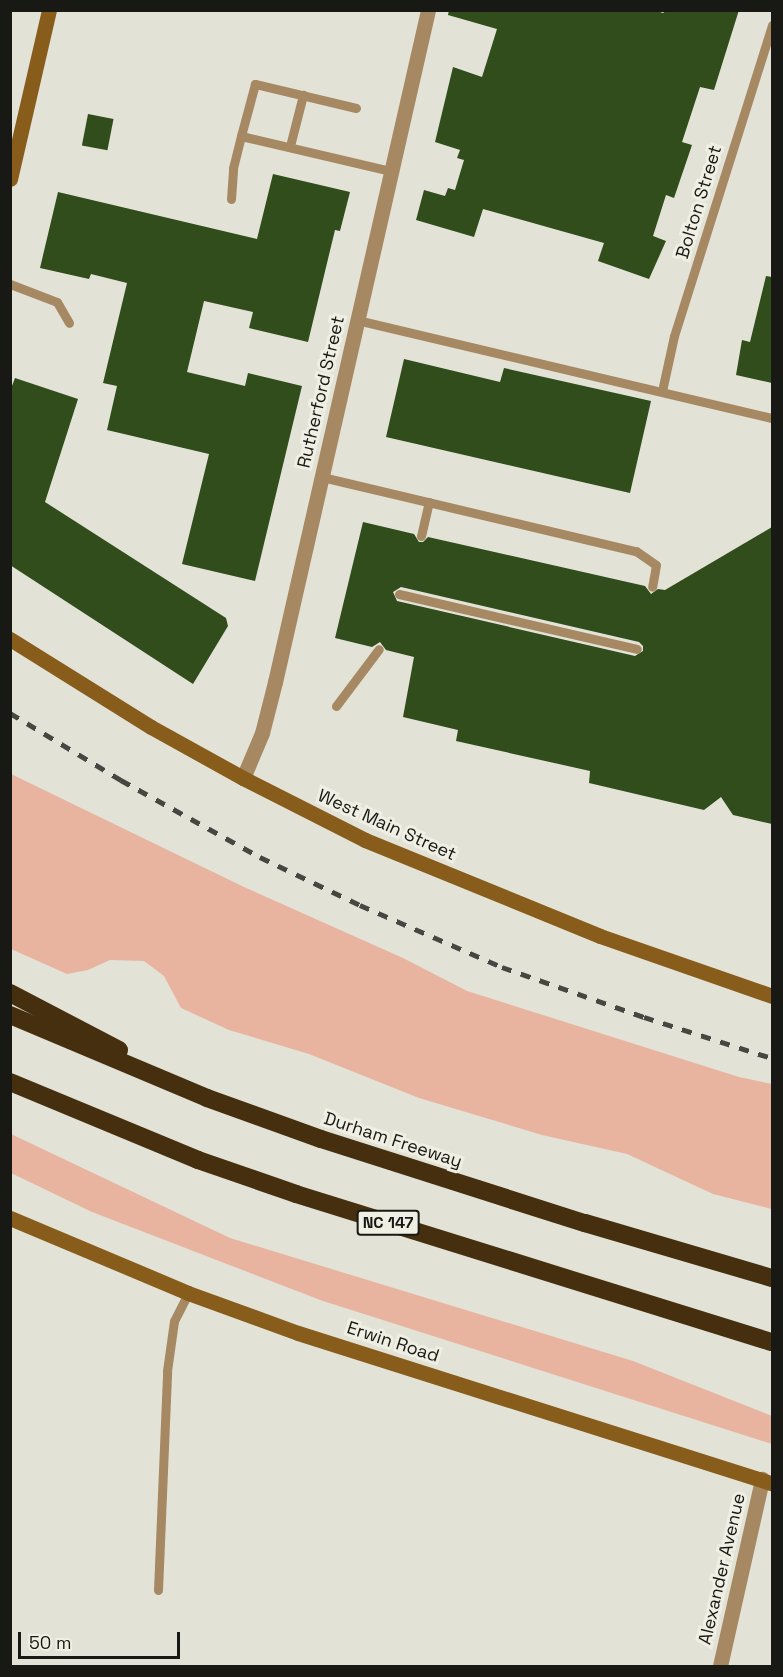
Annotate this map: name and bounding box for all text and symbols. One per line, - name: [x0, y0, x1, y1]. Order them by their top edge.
- street label: Bolton Street: [672, 143, 726, 261]
- street label: Rutherford Street: [293, 314, 349, 470]
- street label: West Main Street: [314, 785, 460, 865]
- street label: Durham Freeway: [321, 1107, 465, 1173]
- road number: NC 147: [356, 1210, 420, 1236]
- street label: Erwin Road: [344, 1317, 442, 1367]
- street label: Alexander Avenue: [694, 1491, 750, 1647]
- scale bar: [21, 1620, 183, 1658]
- text: 50 m: [29, 1631, 71, 1654]

